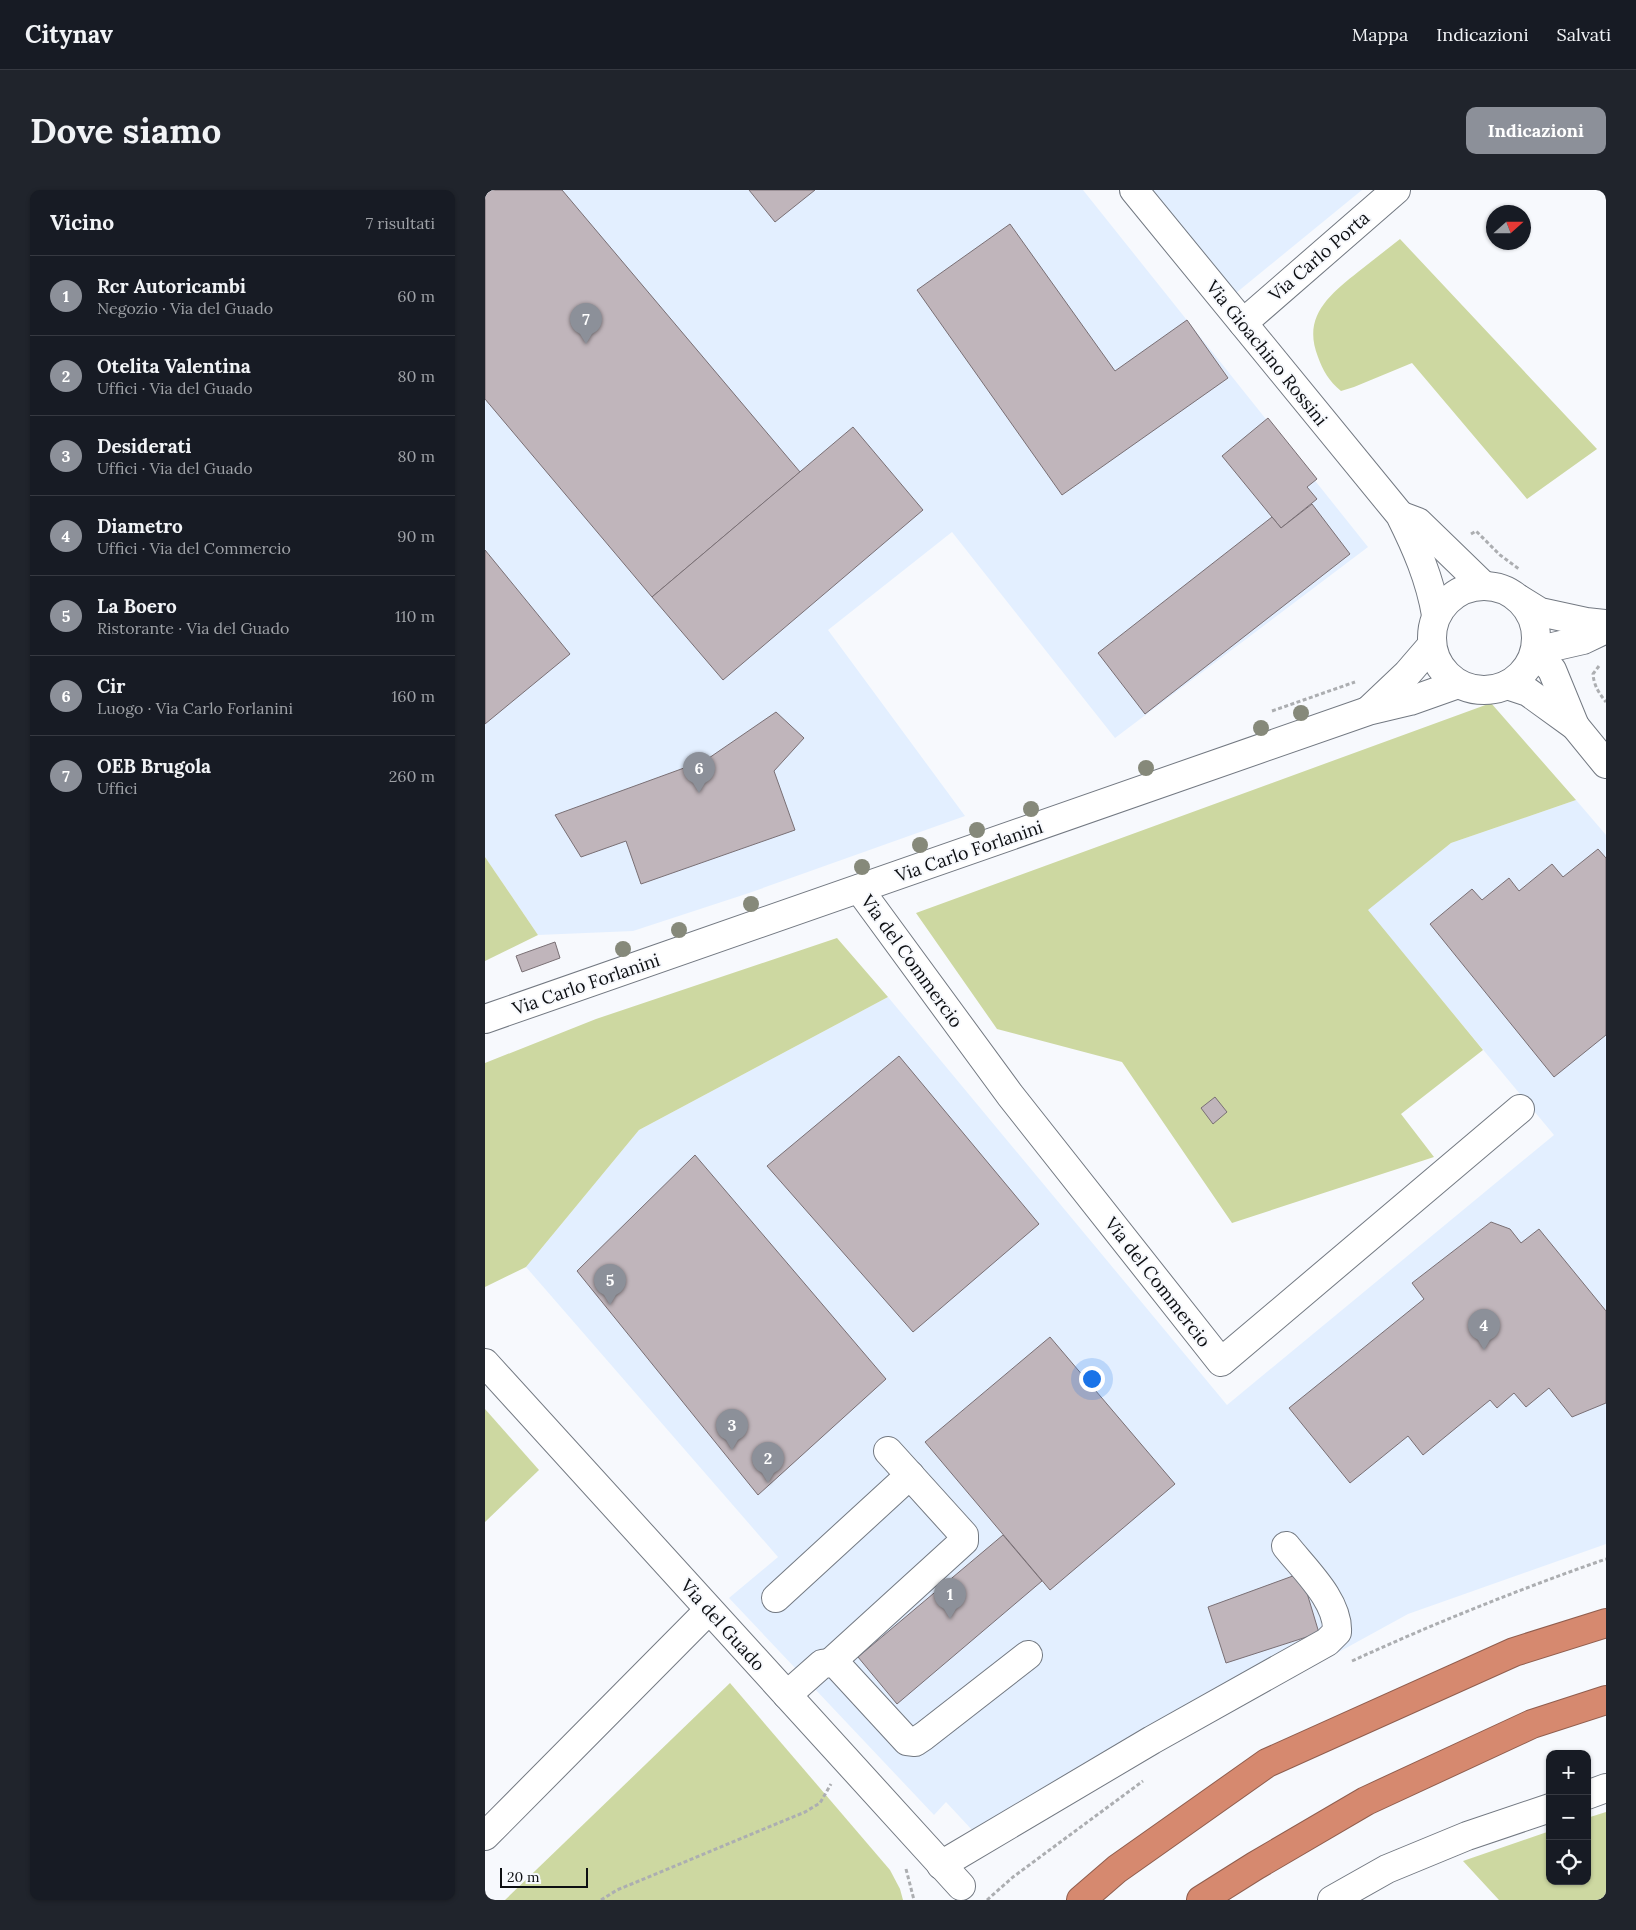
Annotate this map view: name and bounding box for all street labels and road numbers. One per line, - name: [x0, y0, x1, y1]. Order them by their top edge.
- street label: Via Carlo Porta: [1263, 206, 1374, 307]
- street label: Via Gioachino Rossini: [1201, 275, 1333, 430]
- street label: Via Carlo Forlanini: [891, 815, 1046, 887]
- street label: Via del Commercio: [855, 889, 968, 1032]
- street label: Via Carlo Forlanini: [508, 948, 663, 1020]
- street label: Via del Commercio: [1099, 1212, 1216, 1352]
- street label: Via del Guado: [675, 1574, 770, 1676]

